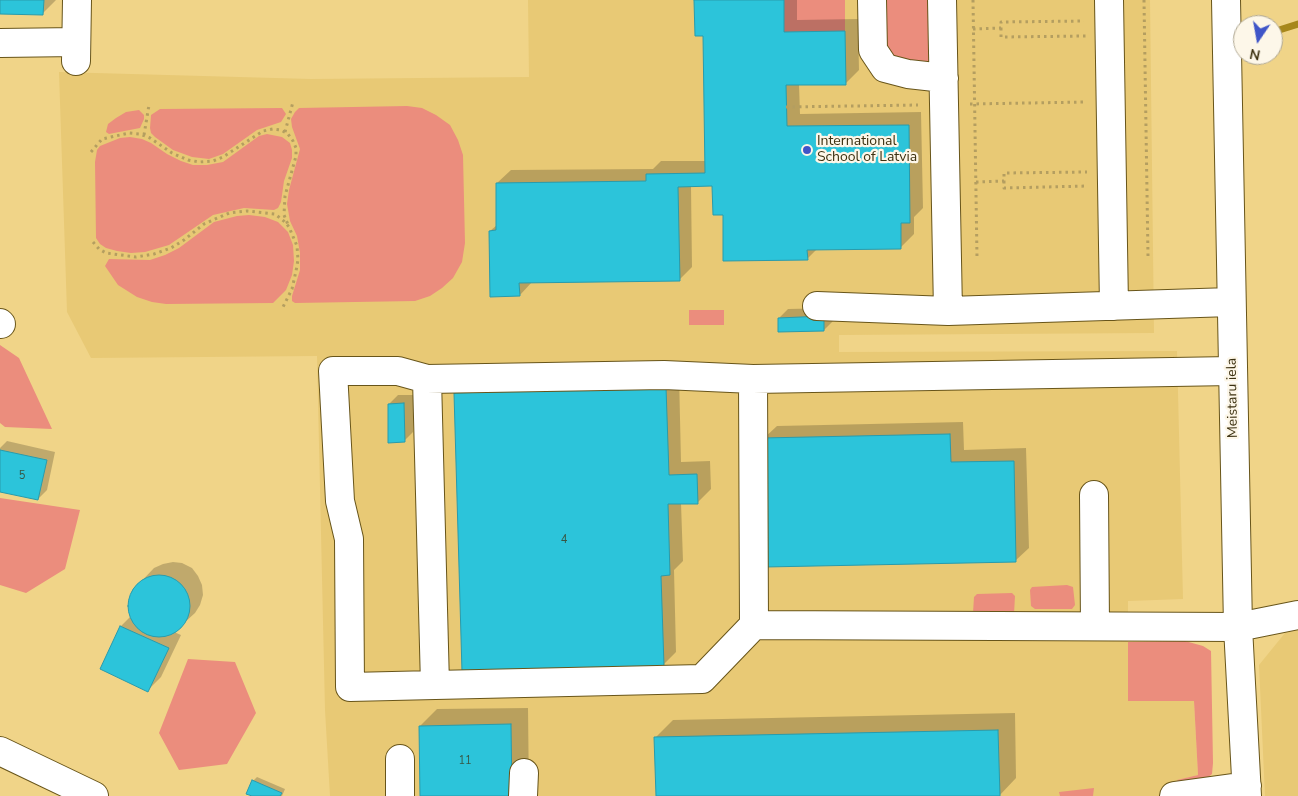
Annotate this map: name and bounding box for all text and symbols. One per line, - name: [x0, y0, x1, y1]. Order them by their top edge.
- north arrow: [1233, 15, 1283, 65]
- text: N: [1248, 44, 1262, 65]
- place label: International School of Latvia: [817, 134, 917, 166]
- marker: International School of Latvia: [801, 144, 813, 156]
- street label: Meistaru iela: [1224, 358, 1242, 438]
- house number: 5: [19, 469, 25, 483]
- house number: 4: [561, 533, 567, 547]
- house number: 11: [458, 754, 472, 768]

